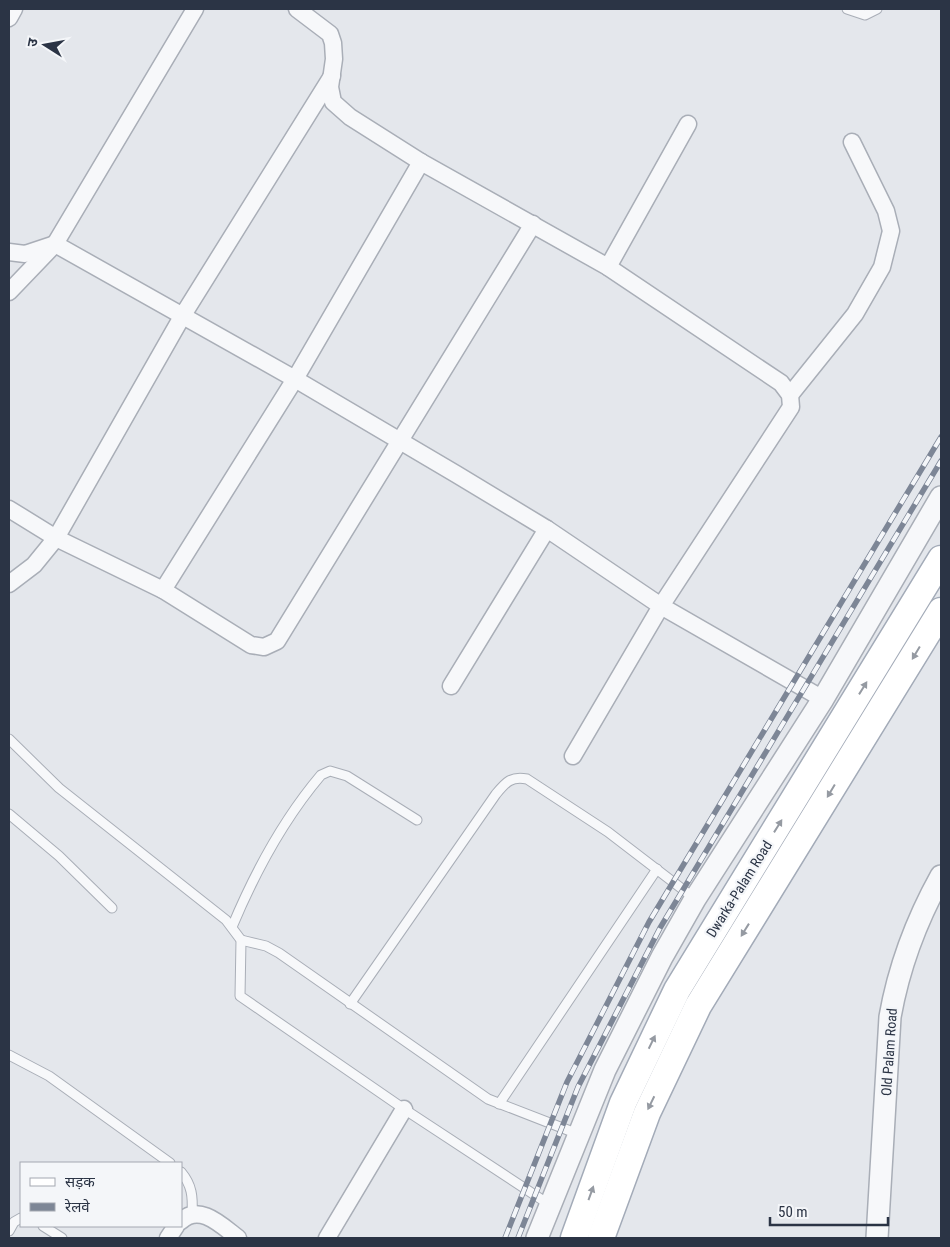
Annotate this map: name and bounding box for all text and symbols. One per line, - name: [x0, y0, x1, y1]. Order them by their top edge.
- north arrow: [20, 20, 70, 70]
- text: उ: [24, 36, 41, 48]
- one-way arrow: [911, 646, 920, 659]
- one-way arrow: [858, 681, 867, 694]
- one-way arrow: [826, 785, 836, 798]
- one-way arrow: [773, 820, 782, 833]
- street label: Dwarka-Palam Road: [703, 838, 775, 940]
- one-way arrow: [741, 923, 750, 936]
- street label: Old Palam Road: [878, 1008, 900, 1096]
- one-way arrow: [648, 1035, 656, 1049]
- one-way arrow: [647, 1096, 655, 1110]
- legend: [20, 1162, 182, 1227]
- text: सड़क: [65, 1173, 95, 1191]
- one-way arrow: [588, 1185, 595, 1200]
- scale bar: [770, 1194, 888, 1226]
- text: रेलवे: [64, 1198, 90, 1216]
- text: 50 m: [778, 1203, 808, 1221]

